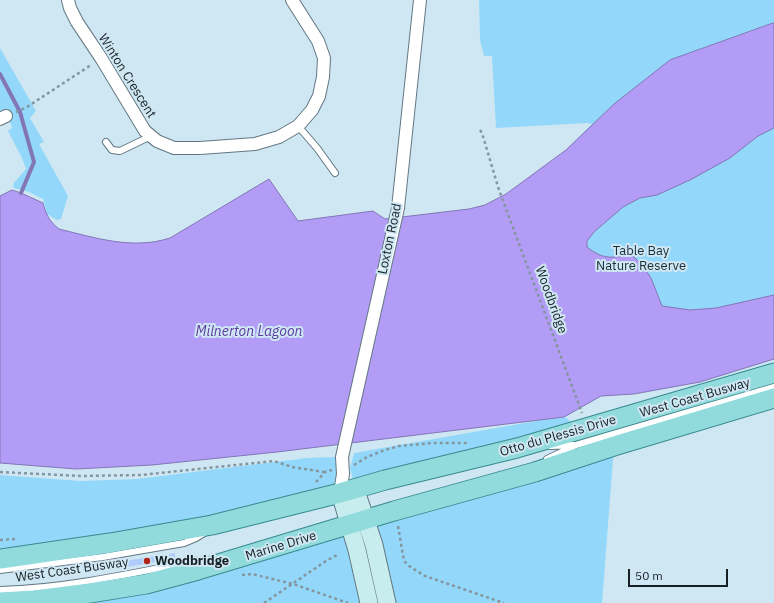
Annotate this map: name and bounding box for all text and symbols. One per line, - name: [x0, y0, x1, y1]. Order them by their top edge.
- street label: Winton Crescent: [95, 31, 159, 121]
- street label: Loxton Road: [375, 202, 405, 276]
- park label: Table Bay Nature Reserve: [596, 243, 686, 274]
- street label: Woodbridge: [532, 264, 570, 336]
- water label: Milnerton Lagoon: [195, 324, 303, 340]
- street label: West Coast Busway: [638, 375, 752, 421]
- street label: Otto du Plessis Drive: [498, 412, 618, 460]
- street label: Marine Drive: [244, 528, 318, 564]
- place label: Woodbridge: [155, 553, 229, 569]
- street label: West Coast Busway: [15, 554, 129, 586]
- marker: Woodbridge: [142, 556, 152, 566]
- scale bar: [630, 561, 730, 587]
- text: 50 m: [635, 568, 663, 583]

